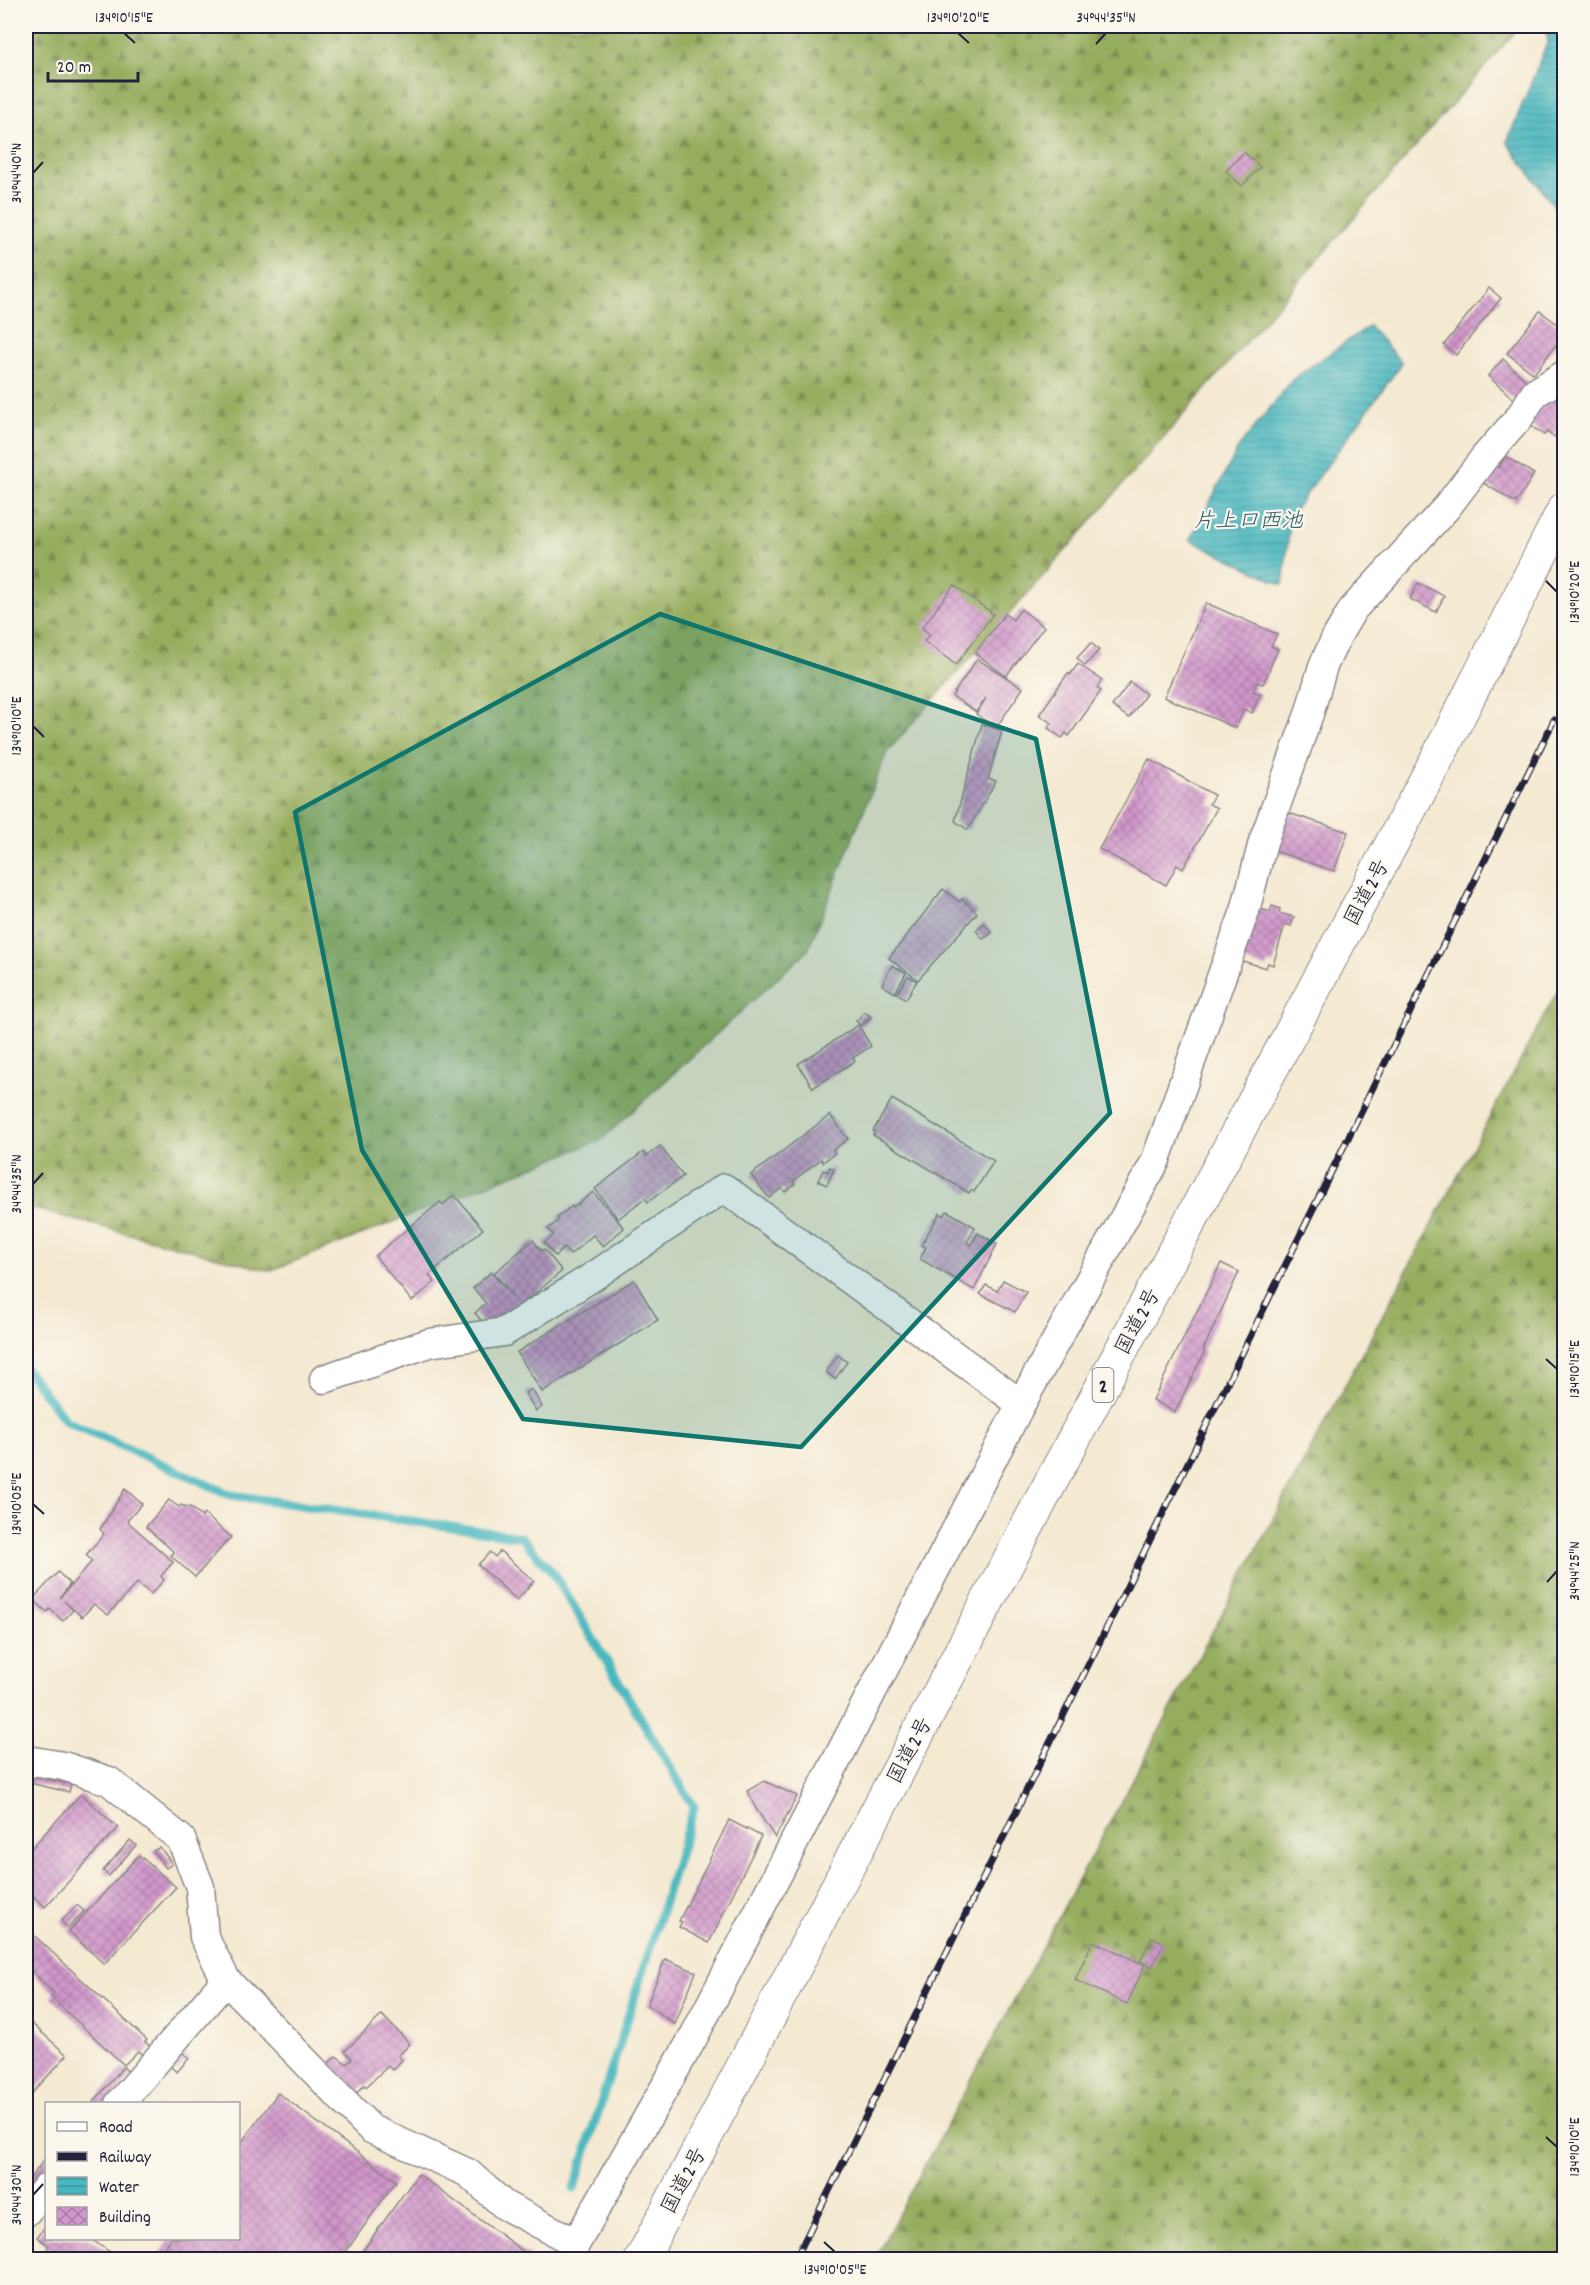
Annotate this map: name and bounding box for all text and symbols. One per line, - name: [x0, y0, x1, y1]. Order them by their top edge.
- text: 134°10'15"E: [95, 8, 153, 30]
- text: 134°10'20"E: [927, 8, 989, 30]
- text: 34°44'35"N: [1076, 8, 1136, 30]
- scale bar: [48, 45, 138, 83]
- text: 20 m: [57, 56, 91, 81]
- text: 34°44'40"N: [7, 143, 29, 203]
- water label: 片上口西池: [1193, 507, 1304, 538]
- text: 134°10'20"E: [1565, 561, 1587, 623]
- text: 134°10'10"E: [7, 696, 29, 756]
- street label: 国道2号: [1338, 854, 1399, 932]
- text: 34°44'35"N: [7, 1154, 29, 1214]
- street label: 国道2号: [1109, 1283, 1170, 1361]
- text: 134°10'15"E: [1565, 1340, 1587, 1398]
- road number: 2: [1092, 1368, 1114, 1402]
- text: 134°10'05"E: [7, 1472, 29, 1535]
- text: 34°44'25"N: [1565, 1541, 1587, 1601]
- street label: 国道2号: [881, 1712, 942, 1790]
- legend: [45, 2102, 240, 2240]
- text: Road: [99, 2116, 133, 2141]
- text: 134°10'10"E: [1565, 2117, 1587, 2177]
- street label: 国道2号: [655, 2142, 716, 2220]
- text: Railway: [99, 2146, 152, 2171]
- text: 34°44'30"N: [7, 2165, 29, 2225]
- text: Water: [99, 2176, 139, 2201]
- text: Building: [99, 2206, 151, 2231]
- text: 134°10'05"E: [804, 2260, 867, 2282]

